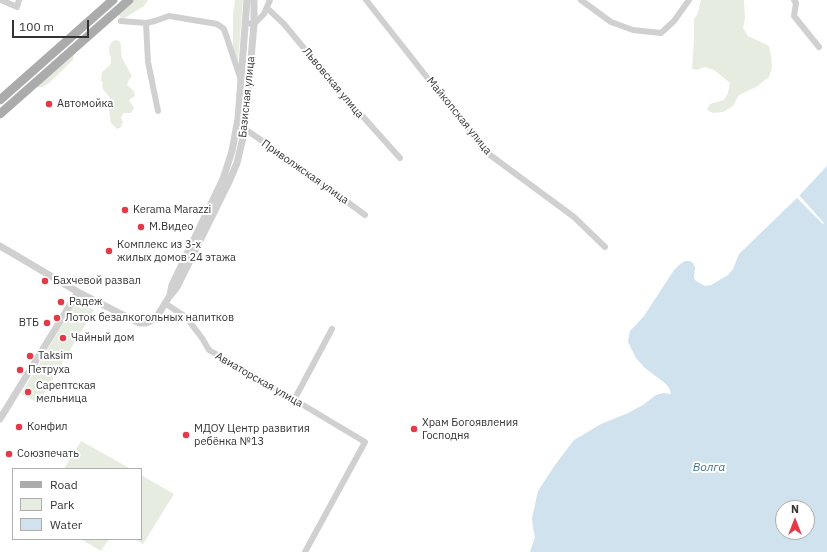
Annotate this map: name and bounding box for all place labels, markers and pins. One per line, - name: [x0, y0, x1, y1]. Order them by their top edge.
- place label: Автомойка: [57, 97, 113, 111]
- marker: Автомойка: [44, 99, 54, 109]
- place label: Kerama Marazzi: [133, 203, 211, 217]
- marker: Kerama Marazzi: [120, 205, 130, 215]
- place label: M.Видео: [149, 220, 193, 234]
- marker: M.Видео: [136, 222, 146, 232]
- place label: Комплекс из 3-х жилых домов 24 этажа: [117, 238, 236, 264]
- marker: Комплекс из 3-х жилых домов 24 этажа: [104, 246, 114, 256]
- place label: Бахчевой развал: [53, 274, 141, 288]
- marker: Бахчевой развал: [40, 276, 50, 286]
- place label: Радеж: [69, 295, 103, 309]
- marker: Радеж: [56, 297, 66, 307]
- place label: Лоток безалкогольных напитков: [65, 311, 234, 325]
- marker: Лоток безалкогольных напитков: [52, 313, 62, 323]
- place label: ВТБ: [19, 316, 39, 330]
- marker: ВТБ: [42, 318, 52, 328]
- place label: Чайный дом: [71, 331, 134, 345]
- marker: Чайный дом: [58, 333, 68, 343]
- place label: Taksim: [38, 349, 73, 363]
- marker: Taksim: [25, 351, 35, 361]
- place label: Петруха: [28, 363, 70, 377]
- marker: Петруха: [15, 365, 25, 375]
- place label: Сарептская мельница: [36, 379, 96, 405]
- marker: Сарептская мельница: [23, 387, 33, 397]
- place label: Храм Богоявления Господня: [422, 416, 518, 442]
- place label: Конфил: [27, 420, 68, 434]
- marker: Конфил: [14, 422, 24, 432]
- place label: МДОУ Центр развития ребёнка №13: [194, 422, 310, 448]
- marker: Храм Богоявления Господня: [409, 424, 419, 434]
- marker: МДОУ Центр развития ребёнка №13: [181, 430, 191, 440]
- place label: Союзпечать: [17, 447, 79, 461]
- marker: Союзпечать: [4, 449, 14, 459]

